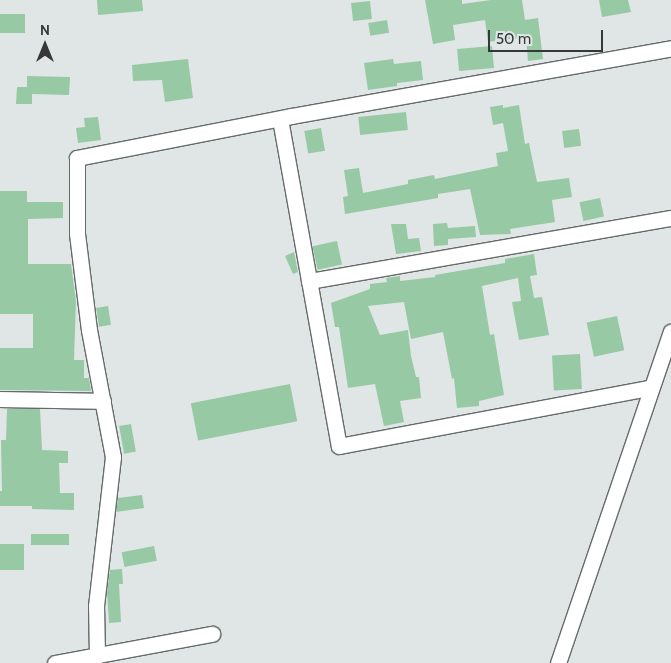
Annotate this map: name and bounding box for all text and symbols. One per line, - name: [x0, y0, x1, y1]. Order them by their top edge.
- north arrow: [20, 20, 70, 70]
- scale bar: [491, 20, 606, 52]
- text: N: [40, 21, 50, 39]
- text: 50 m: [496, 30, 531, 48]

